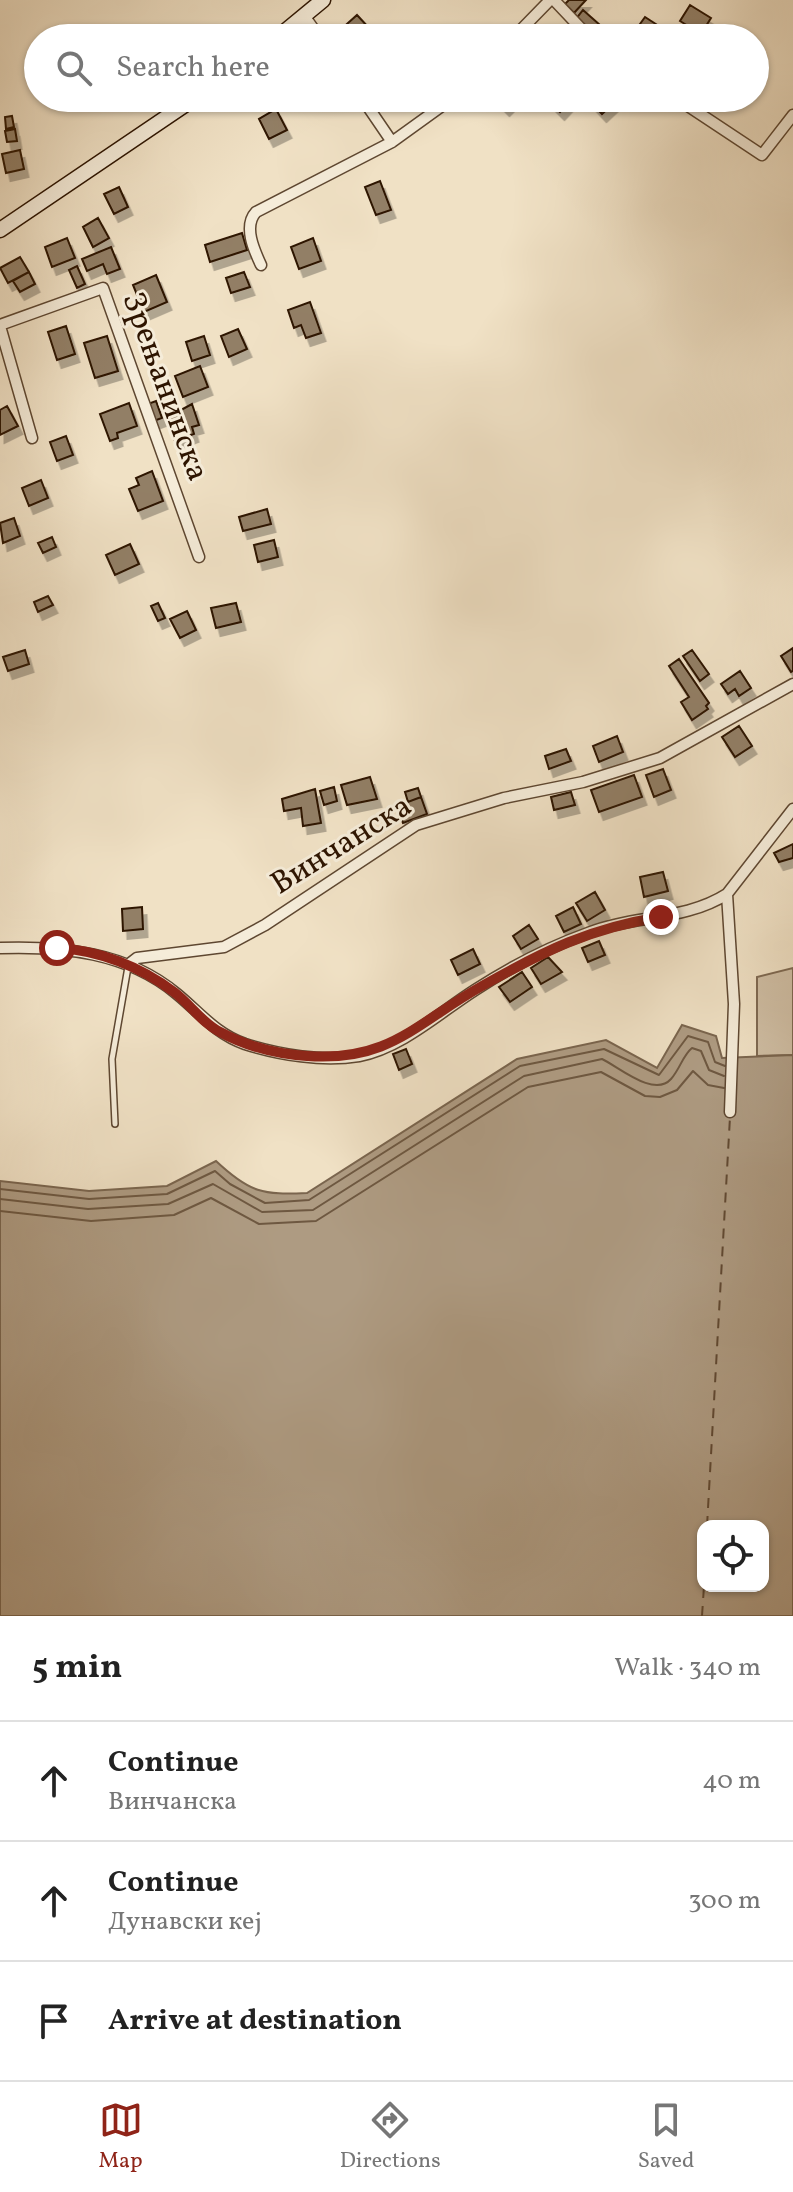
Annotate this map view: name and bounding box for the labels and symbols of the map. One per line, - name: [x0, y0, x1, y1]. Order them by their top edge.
- street label: Зрењанинска: [109, 286, 219, 488]
- street label: Винчанска: [263, 785, 421, 907]
- route end: [643, 899, 679, 935]
- route start: [39, 930, 75, 966]

